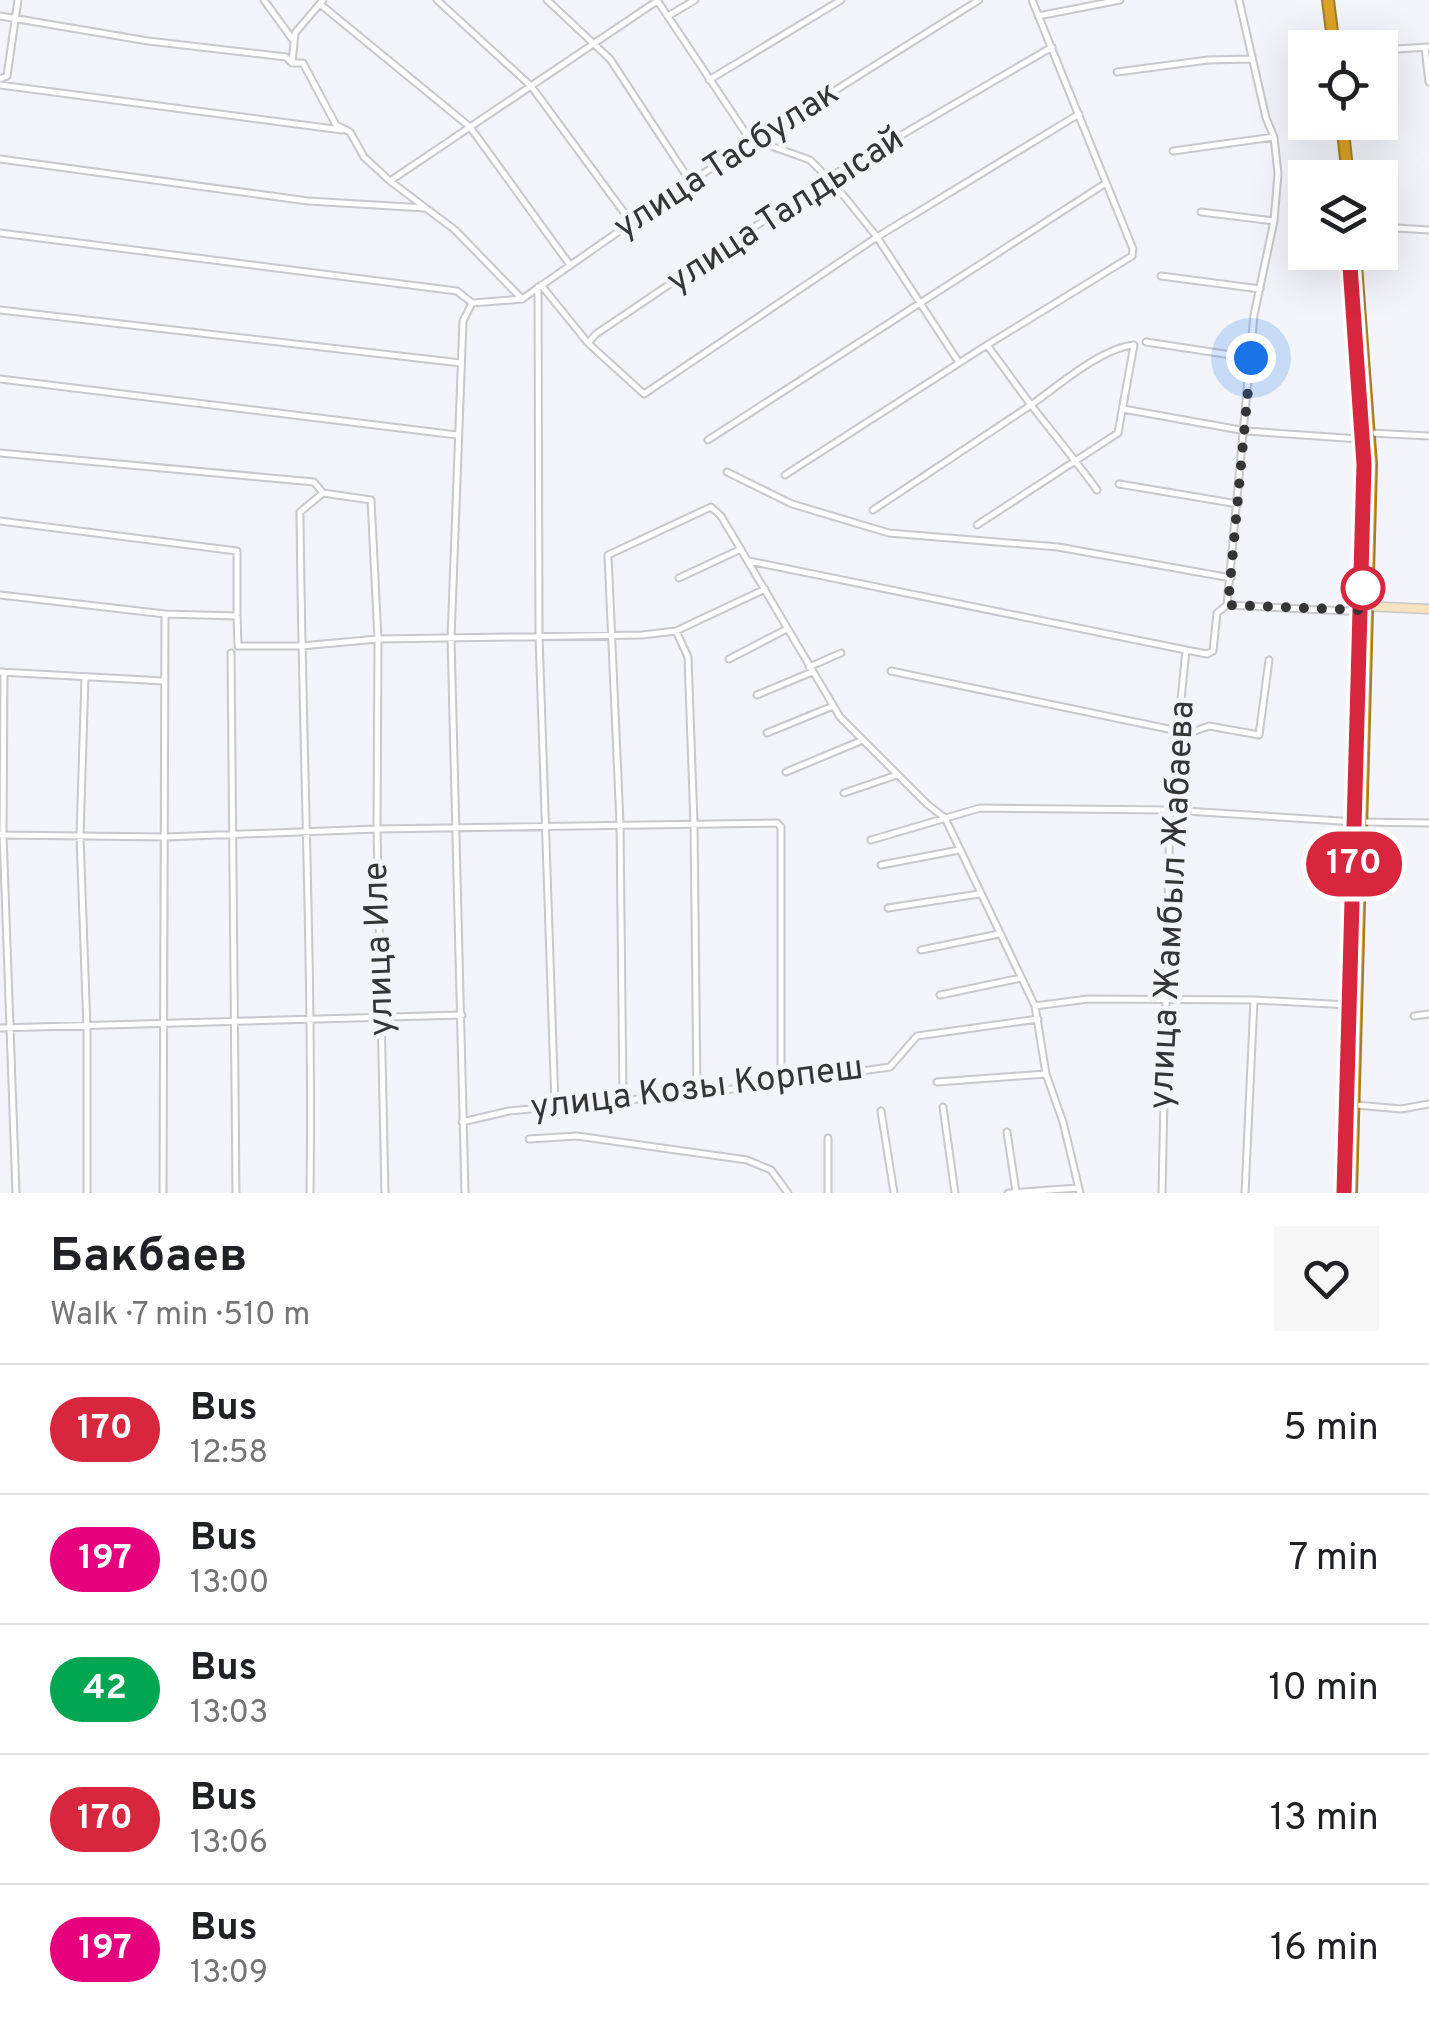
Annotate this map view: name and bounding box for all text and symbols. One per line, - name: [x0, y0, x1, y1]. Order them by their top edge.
- map controls: [1288, 30, 1398, 270]
- button: locate: [1288, 30, 1398, 140]
- street label: улица Тасбулак: [606, 72, 848, 250]
- street label: улица Талдысай: [659, 118, 913, 304]
- button: layers: [1288, 160, 1398, 270]
- your location: [1226, 333, 1276, 383]
- unlabelled marker: [1342, 567, 1384, 609]
- street label: улица Жамбыл Жабаева: [1140, 700, 1206, 1110]
- line badge: 170: [1296, 832, 1412, 896]
- text: 170: [1326, 842, 1382, 886]
- street label: улица Иле: [355, 861, 405, 1037]
- street label: улица Козы Корпеш: [528, 1047, 866, 1131]
- button: heart: [1274, 1226, 1379, 1331]
- text: Бакбаев: [50, 1228, 248, 1288]
- text: Walk · 7 min · 510 m: [50, 1296, 310, 1336]
- text: Bus: [190, 1385, 257, 1434]
- text: 5 min: [1283, 1405, 1379, 1454]
- text: 170: [77, 1407, 133, 1451]
- text: 12:58: [190, 1434, 268, 1474]
- text: Bus: [190, 1515, 257, 1564]
- text: 7 min: [1289, 1535, 1379, 1584]
- text: 197: [78, 1537, 132, 1581]
- text: 13:00: [190, 1564, 269, 1604]
- text: Bus: [190, 1645, 257, 1694]
- text: 10 min: [1268, 1665, 1379, 1714]
- text: 42: [83, 1667, 127, 1711]
- text: 13:03: [190, 1694, 268, 1734]
- text: Bus: [190, 1775, 257, 1824]
- text: 13 min: [1270, 1795, 1379, 1844]
- text: 170: [77, 1797, 133, 1841]
- text: 13:06: [190, 1824, 268, 1864]
- text: Bus: [190, 1905, 257, 1954]
- text: 16 min: [1270, 1925, 1379, 1974]
- text: 197: [78, 1927, 132, 1971]
- text: 13:09: [190, 1954, 268, 1994]

